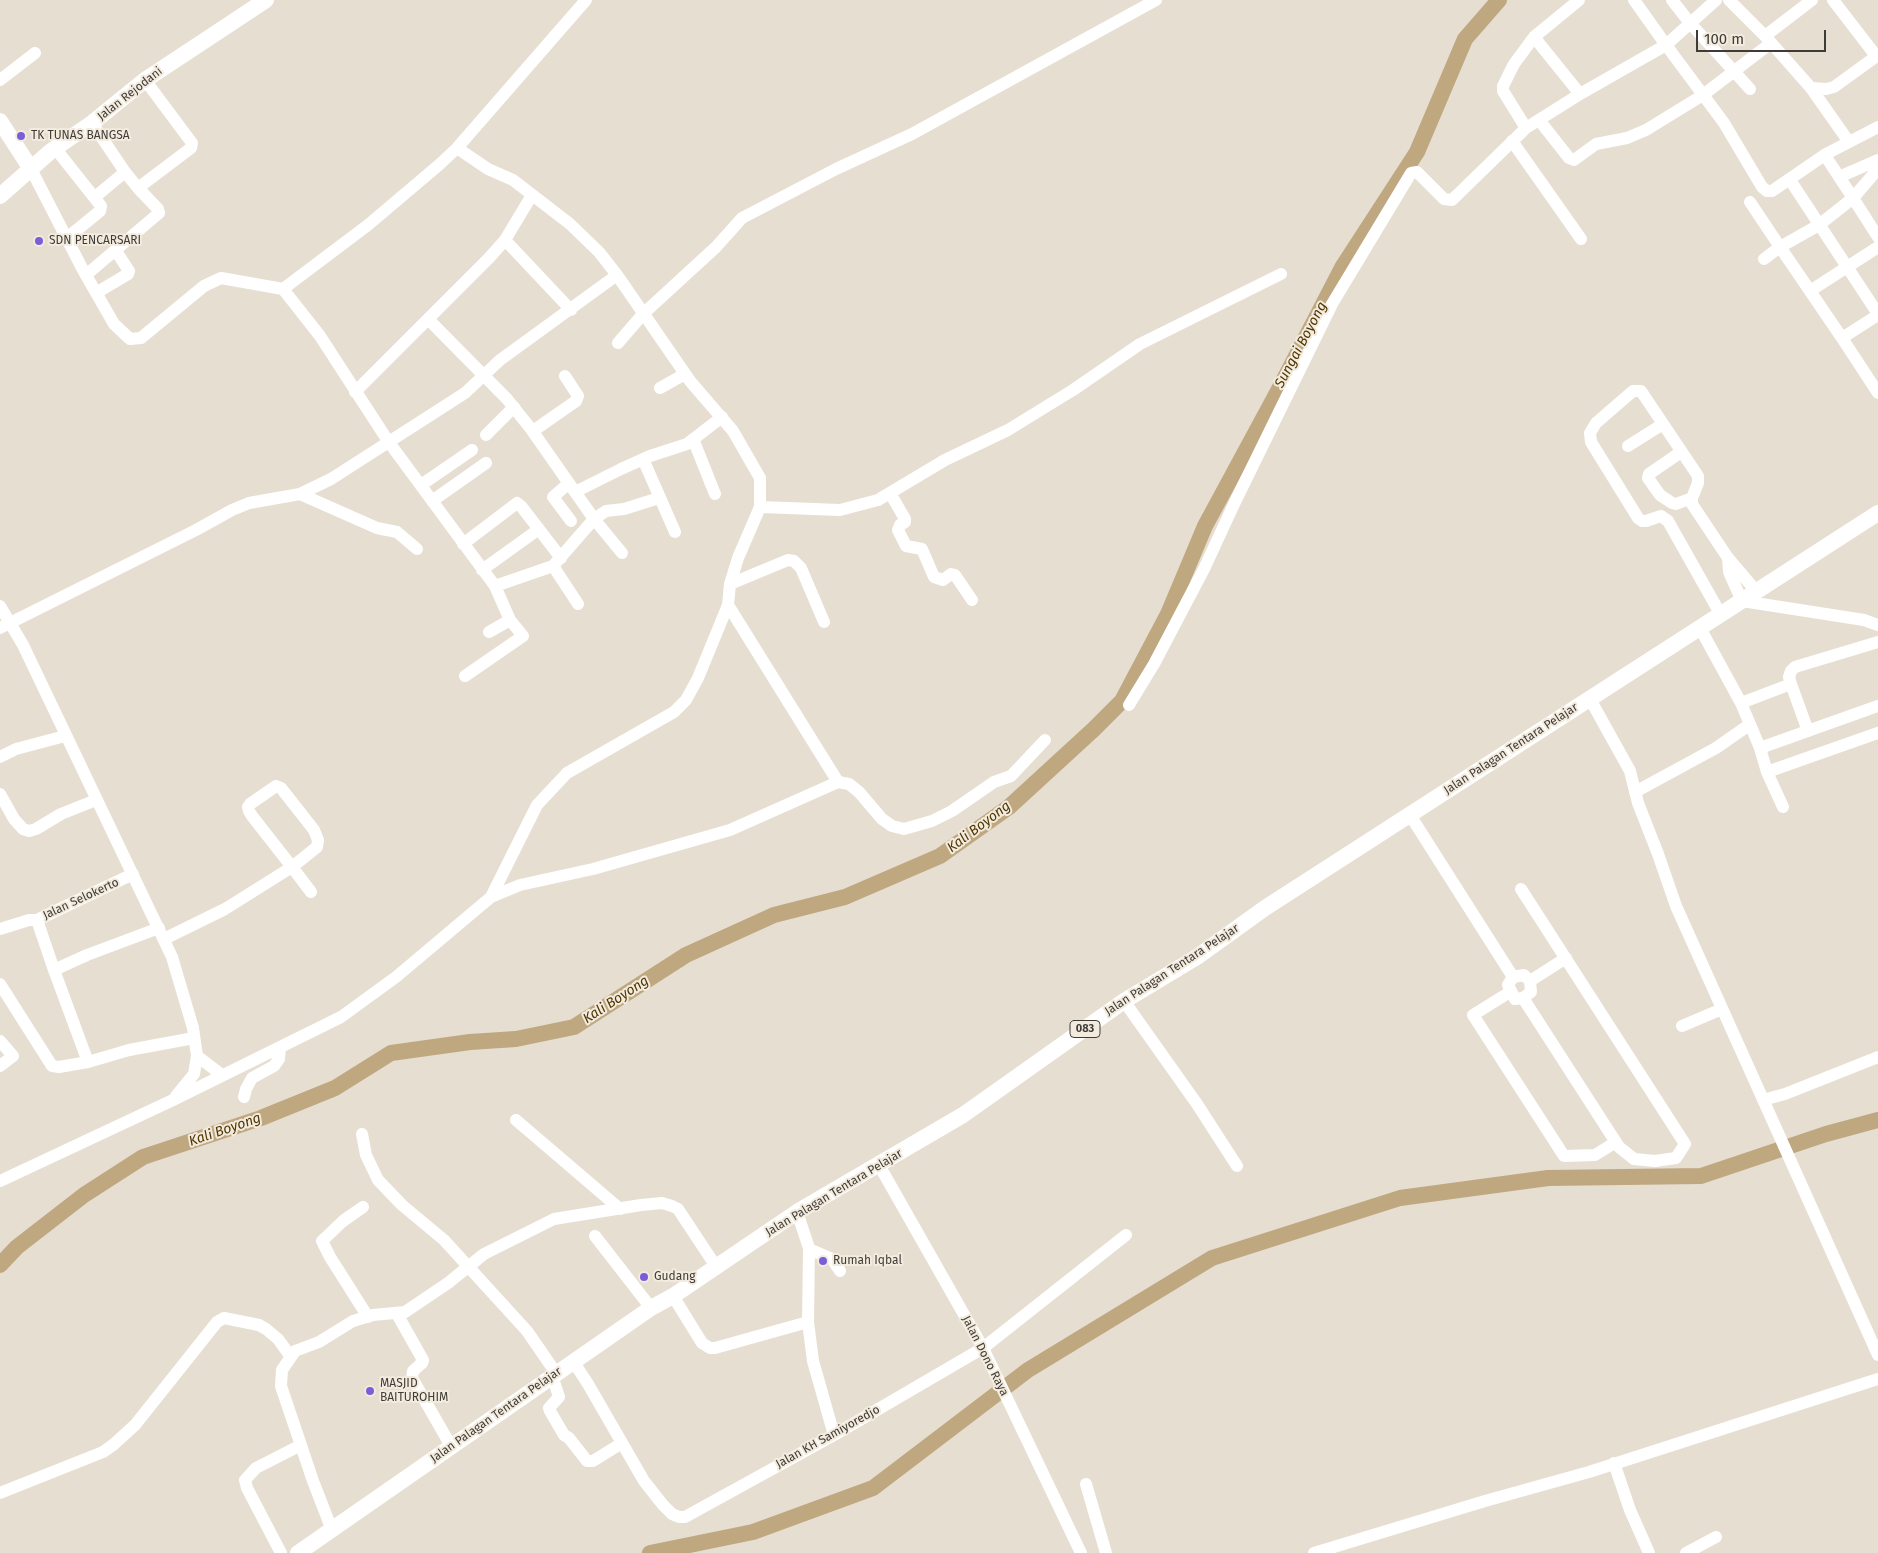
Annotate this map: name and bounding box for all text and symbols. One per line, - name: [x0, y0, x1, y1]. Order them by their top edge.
- scale bar: [1698, 20, 1828, 52]
- text: 100 m: [1704, 30, 1744, 48]
- street label: Jalan Rejodani: [95, 64, 165, 124]
- place label: TK TUNAS BANGSA: [31, 129, 130, 143]
- marker: TK TUNAS BANGSA: [15, 130, 27, 142]
- place label: SDN PENCARSARI: [49, 234, 141, 248]
- marker: SDN PENCARSARI: [33, 235, 45, 247]
- water label: Sungai Boyong: [1271, 299, 1331, 391]
- street label: Jalan Palagan Tentara Pelajar: [1441, 700, 1581, 798]
- water label: Kali Boyong: [944, 798, 1014, 856]
- street label: Jalan Selokerto: [41, 875, 121, 923]
- street label: Jalan Palagan Tentara Pelajar: [1102, 921, 1242, 1019]
- water label: Kali Boyong: [580, 973, 652, 1027]
- road number: 083: [1070, 1021, 1100, 1038]
- water label: Kali Boyong: [187, 1110, 263, 1150]
- street label: Jalan Palagan Tentara Pelajar: [763, 1146, 905, 1240]
- place label: Rumah Iqbal: [833, 1254, 902, 1268]
- marker: Rumah Iqbal: [817, 1255, 829, 1267]
- place label: Gudang: [654, 1270, 696, 1284]
- marker: Gudang: [638, 1271, 650, 1283]
- street label: Jalan Dono Raya: [959, 1314, 1011, 1398]
- street label: Jalan Palagan Tentara Pelajar: [428, 1364, 564, 1466]
- place label: MASJID BAITUROHIM: [380, 1377, 448, 1405]
- marker: MASJID BAITUROHIM: [364, 1385, 376, 1397]
- street label: Jalan KH Samiyoredjo: [774, 1402, 882, 1472]

